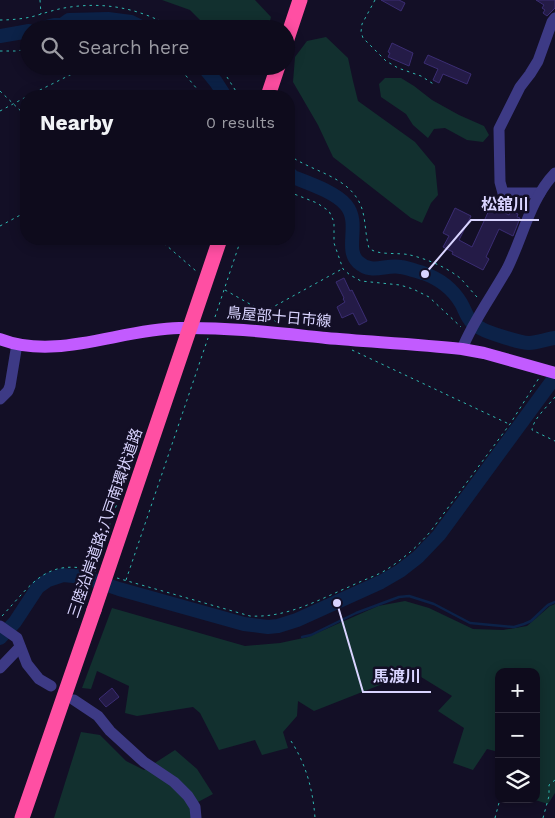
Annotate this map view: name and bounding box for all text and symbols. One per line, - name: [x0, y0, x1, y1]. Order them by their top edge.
- search box: [20, 20, 295, 75]
- icon: search: [38, 34, 66, 62]
- text: Search here: [78, 36, 189, 59]
- text: Nearby: [40, 110, 113, 135]
- text: 0 results: [206, 113, 275, 132]
- callout: 松舘川: [471, 189, 539, 220]
- text: 松舘川: [481, 195, 529, 214]
- street label: 鳥屋部十日市線: [226, 303, 332, 331]
- street label: 三陸沿岸道路;八戸南環状道路: [64, 426, 146, 620]
- callout: 馬渡川: [363, 661, 431, 692]
- text: 馬渡川: [373, 667, 421, 686]
- map controls: [495, 668, 540, 803]
- button: +: [495, 668, 540, 713]
- button: −: [495, 713, 540, 758]
- button: layers: [495, 758, 540, 803]

